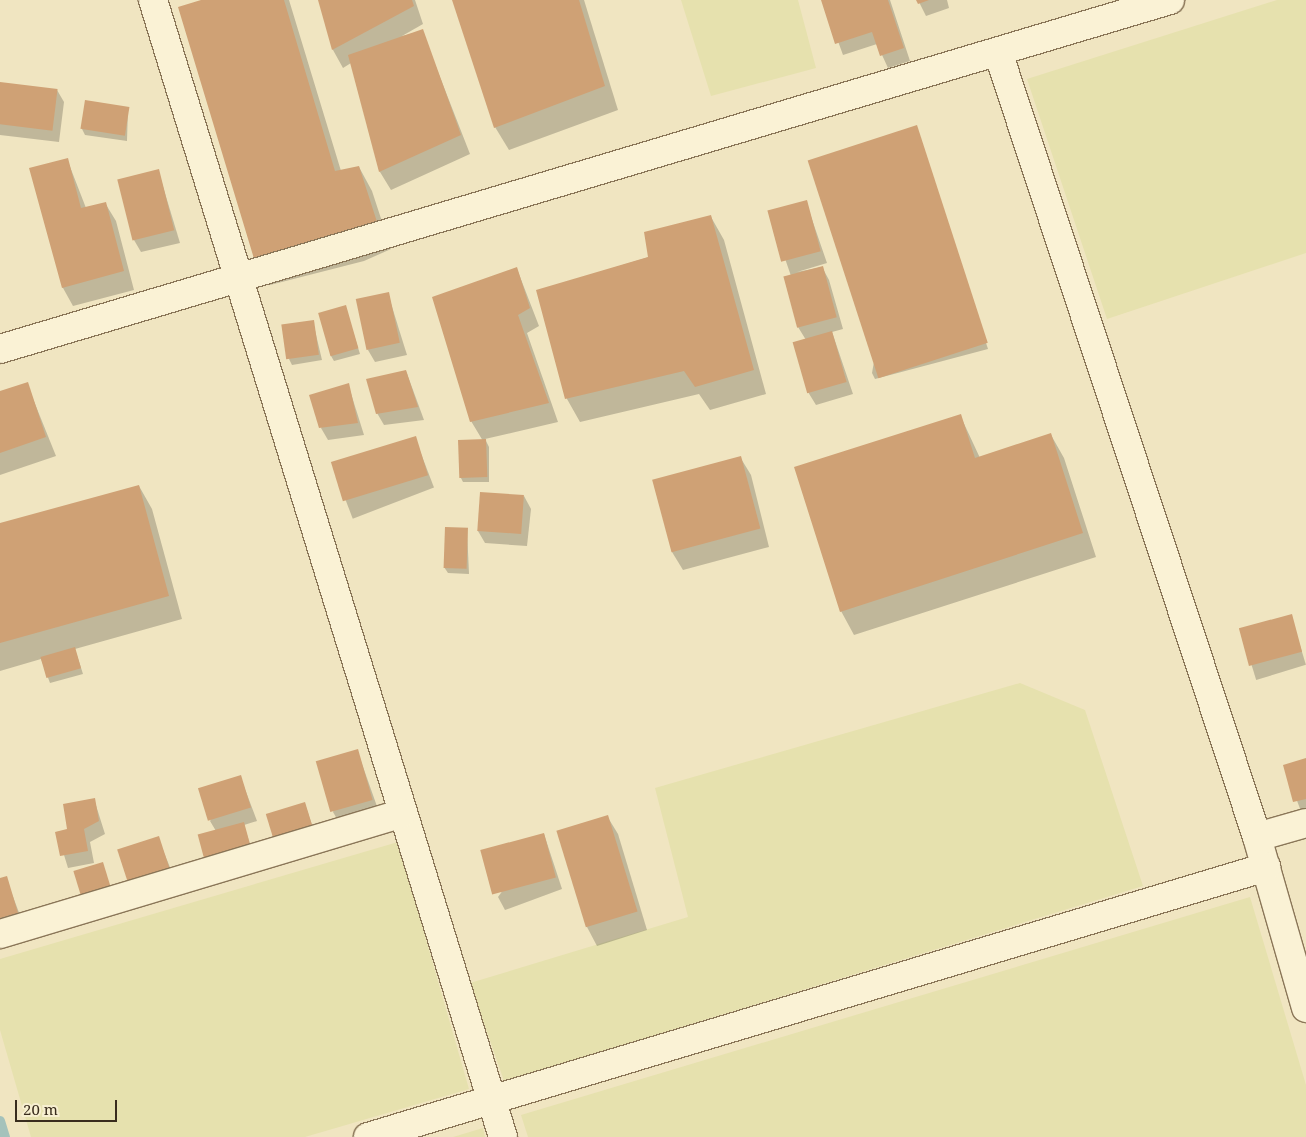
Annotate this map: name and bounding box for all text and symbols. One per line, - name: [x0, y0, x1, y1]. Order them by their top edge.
- scale bar: [18, 1090, 120, 1122]
- text: 20 m: [23, 1099, 58, 1119]

